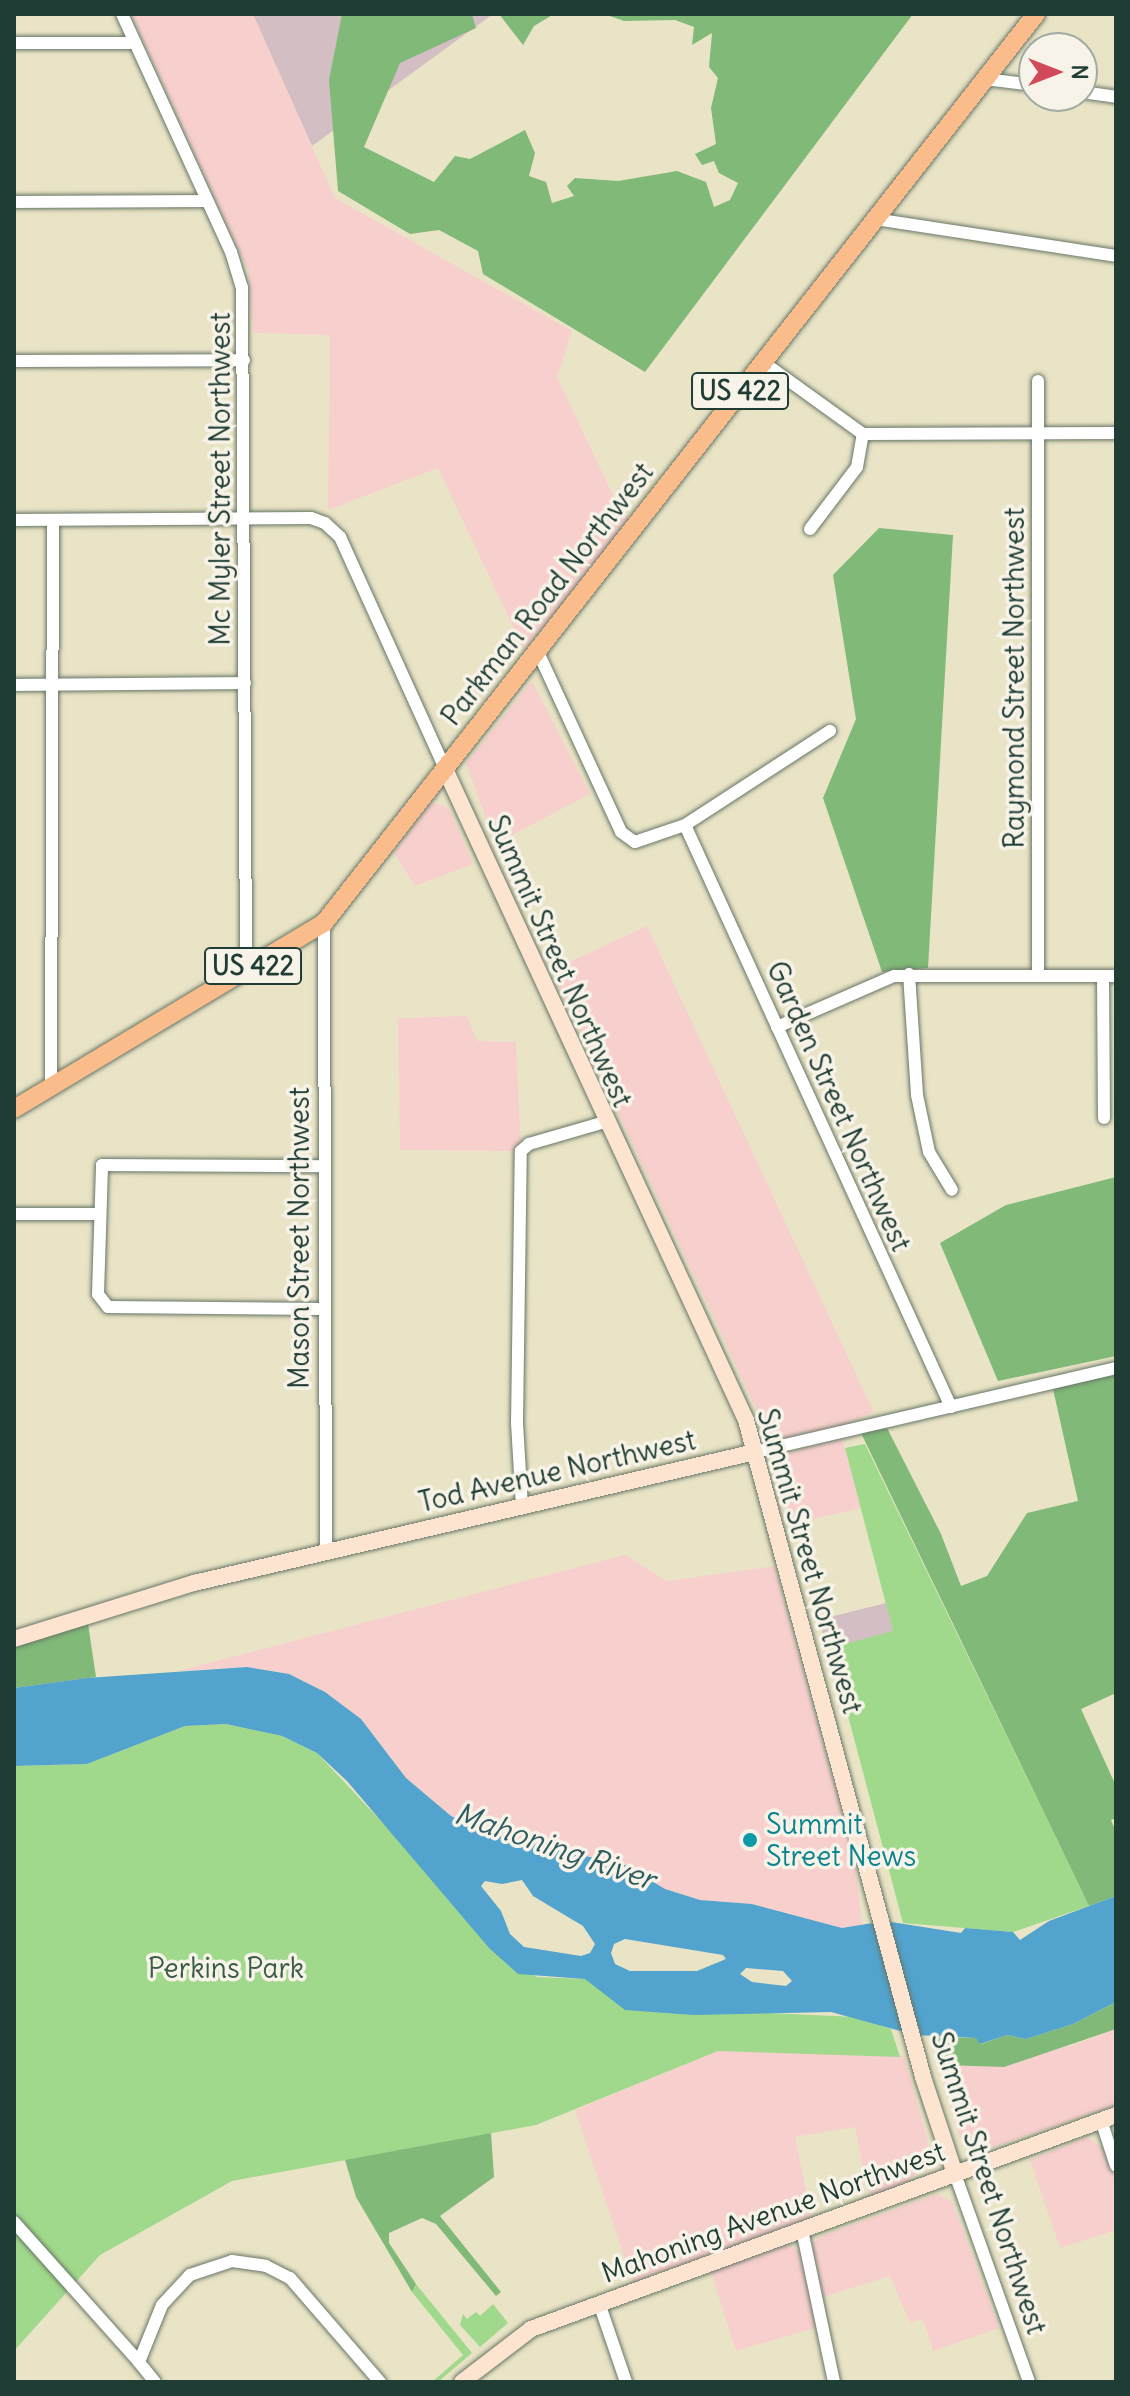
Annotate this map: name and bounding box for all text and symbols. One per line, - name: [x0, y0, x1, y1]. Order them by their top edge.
- north arrow: [1018, 32, 1098, 112]
- text: N: [1066, 64, 1094, 80]
- street label: Mc Myler Street Northwest: [203, 312, 237, 646]
- road number: US 422: [690, 369, 790, 413]
- street label: Parkman Road Northwest: [434, 456, 660, 732]
- street label: Raymond Street Northwest: [997, 507, 1031, 849]
- street label: Summit Street Northwest: [480, 810, 640, 1112]
- road number: US 422: [203, 944, 303, 988]
- street label: Garden Street Northwest: [760, 956, 918, 1256]
- street label: Mason Street Northwest: [282, 1087, 316, 1389]
- street label: Summit Street Northwest: [750, 1405, 870, 1717]
- street label: Tod Avenue Northwest: [415, 1423, 699, 1519]
- water label: Mahoning River: [450, 1795, 660, 1897]
- place label: Summit Street News: [766, 1807, 916, 1873]
- marker: Summit Street News: [741, 1831, 759, 1849]
- park label: Perkins Park: [148, 1951, 304, 1985]
- street label: Summit Street Northwest: [924, 2028, 1054, 2338]
- street label: Mahoning Avenue Northwest: [597, 2134, 949, 2290]

